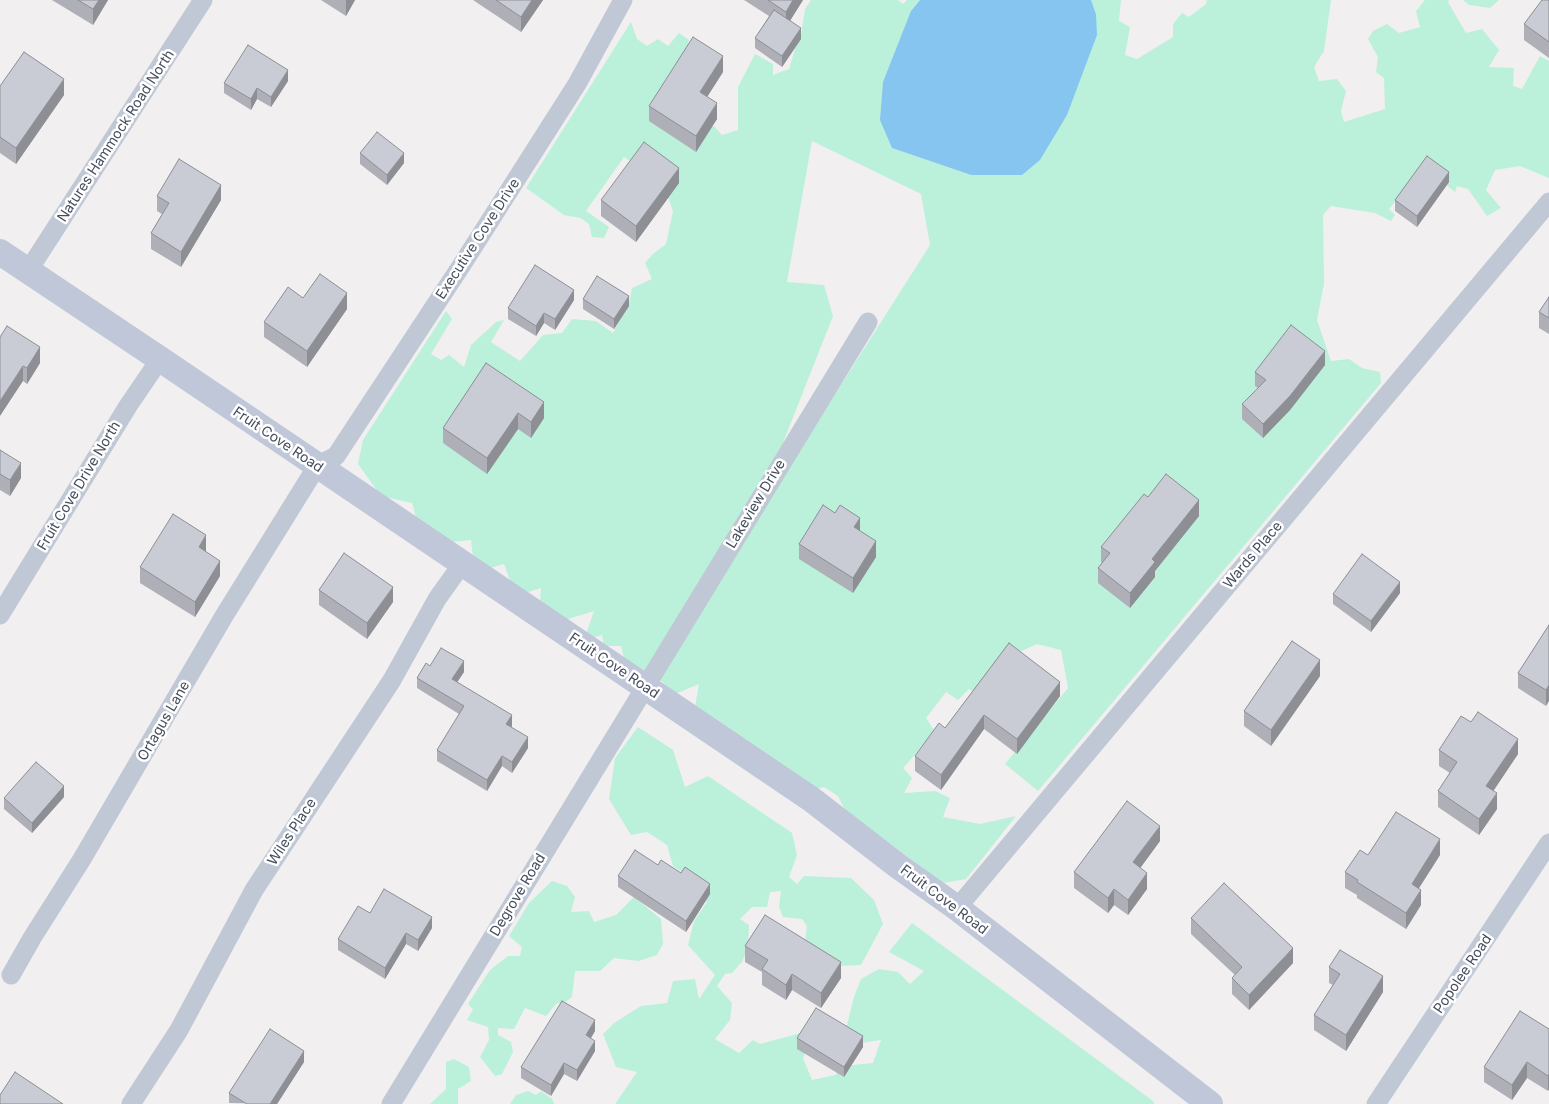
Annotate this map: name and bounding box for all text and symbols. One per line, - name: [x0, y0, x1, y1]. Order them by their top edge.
- street label: Natures Hammock Road North: [54, 47, 178, 225]
- street label: Executive Cove Drive: [433, 175, 523, 303]
- street label: Fruit Cove Road: [230, 404, 326, 476]
- street label: Fruit Cove Drive North: [34, 419, 124, 553]
- street label: Lakeview Drive: [723, 457, 789, 551]
- street label: Wards Place: [1220, 518, 1286, 592]
- street label: Fruit Cove Road: [566, 630, 662, 702]
- street label: Ortagus Lane: [134, 678, 194, 764]
- street label: Wiles Place: [264, 795, 320, 869]
- street label: Degrove Road: [487, 851, 549, 939]
- street label: Fruit Cove Road: [897, 862, 991, 938]
- street label: Popolee Road: [1430, 931, 1496, 1017]

